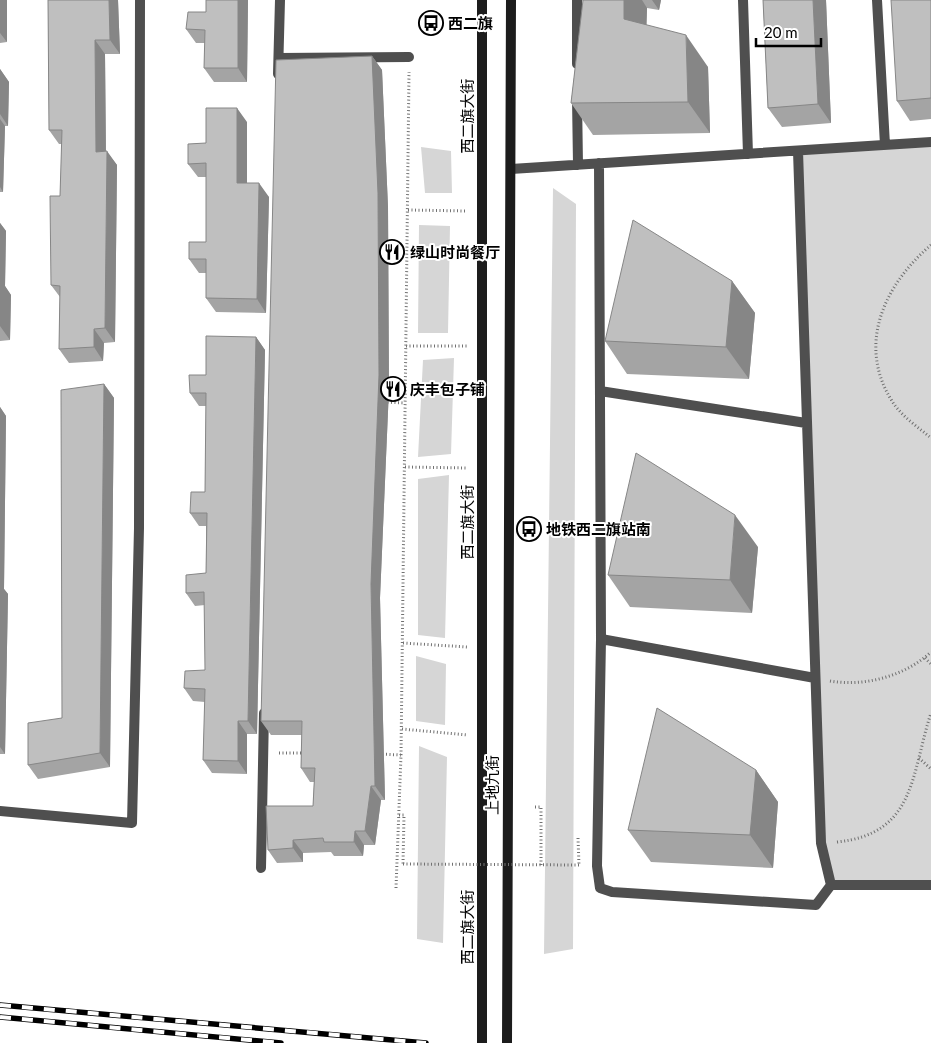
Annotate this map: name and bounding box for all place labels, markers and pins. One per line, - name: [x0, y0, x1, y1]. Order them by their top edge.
- bus stop icon: 西二旗: [418, 10, 444, 36]
- place label: 西二旗: [448, 14, 493, 32]
- restaurant icon: 绿山时尚餐厅: [379, 239, 405, 265]
- place label: 绿山时尚餐厅: [410, 243, 500, 261]
- restaurant icon: 庆丰包子铺: [380, 376, 406, 402]
- place label: 庆丰包子铺: [410, 380, 485, 398]
- bus stop icon: 地铁西二旗站南: [516, 516, 542, 542]
- place label: 地铁西二旗站南: [546, 520, 651, 538]

